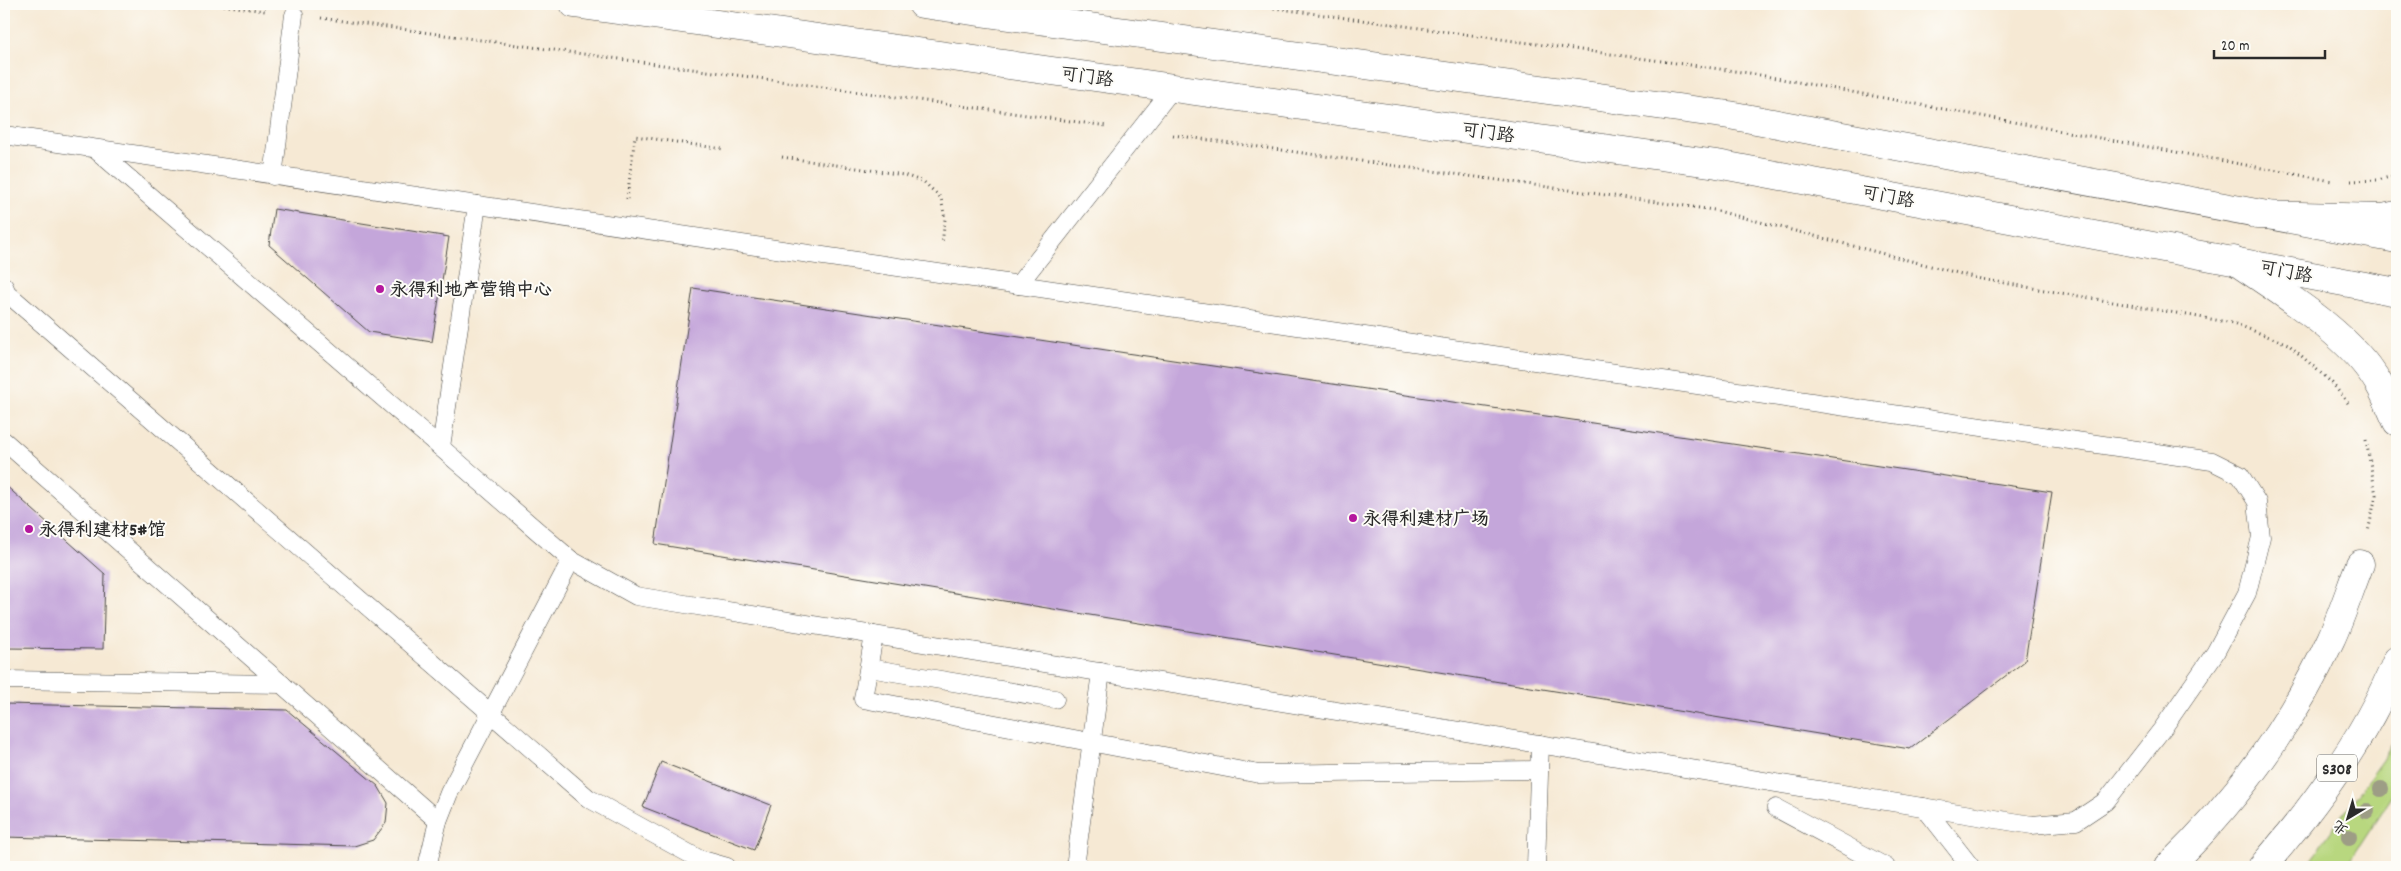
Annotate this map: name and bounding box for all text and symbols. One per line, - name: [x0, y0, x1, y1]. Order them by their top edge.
- scale bar: [2214, 28, 2325, 60]
- text: 20 m: [2221, 36, 2249, 58]
- street label: 可门路: [1058, 62, 1115, 95]
- street label: 可门路: [1459, 118, 1516, 151]
- street label: 可门路: [1859, 181, 1916, 216]
- street label: 可门路: [2257, 256, 2314, 291]
- place label: 永得利地产营销中心: [390, 279, 552, 304]
- marker: 永得利地产营销中心: [374, 283, 386, 295]
- place label: 永得利建材广场: [1363, 508, 1489, 533]
- marker: 永得利建材广场: [1347, 512, 1359, 524]
- place label: 永得利建材5#馆: [39, 519, 166, 544]
- marker: 永得利建材5#馆: [23, 523, 35, 535]
- road number: S308: [2317, 754, 2357, 781]
- north arrow: [2324, 794, 2374, 844]
- text: 北: [2330, 814, 2353, 839]

